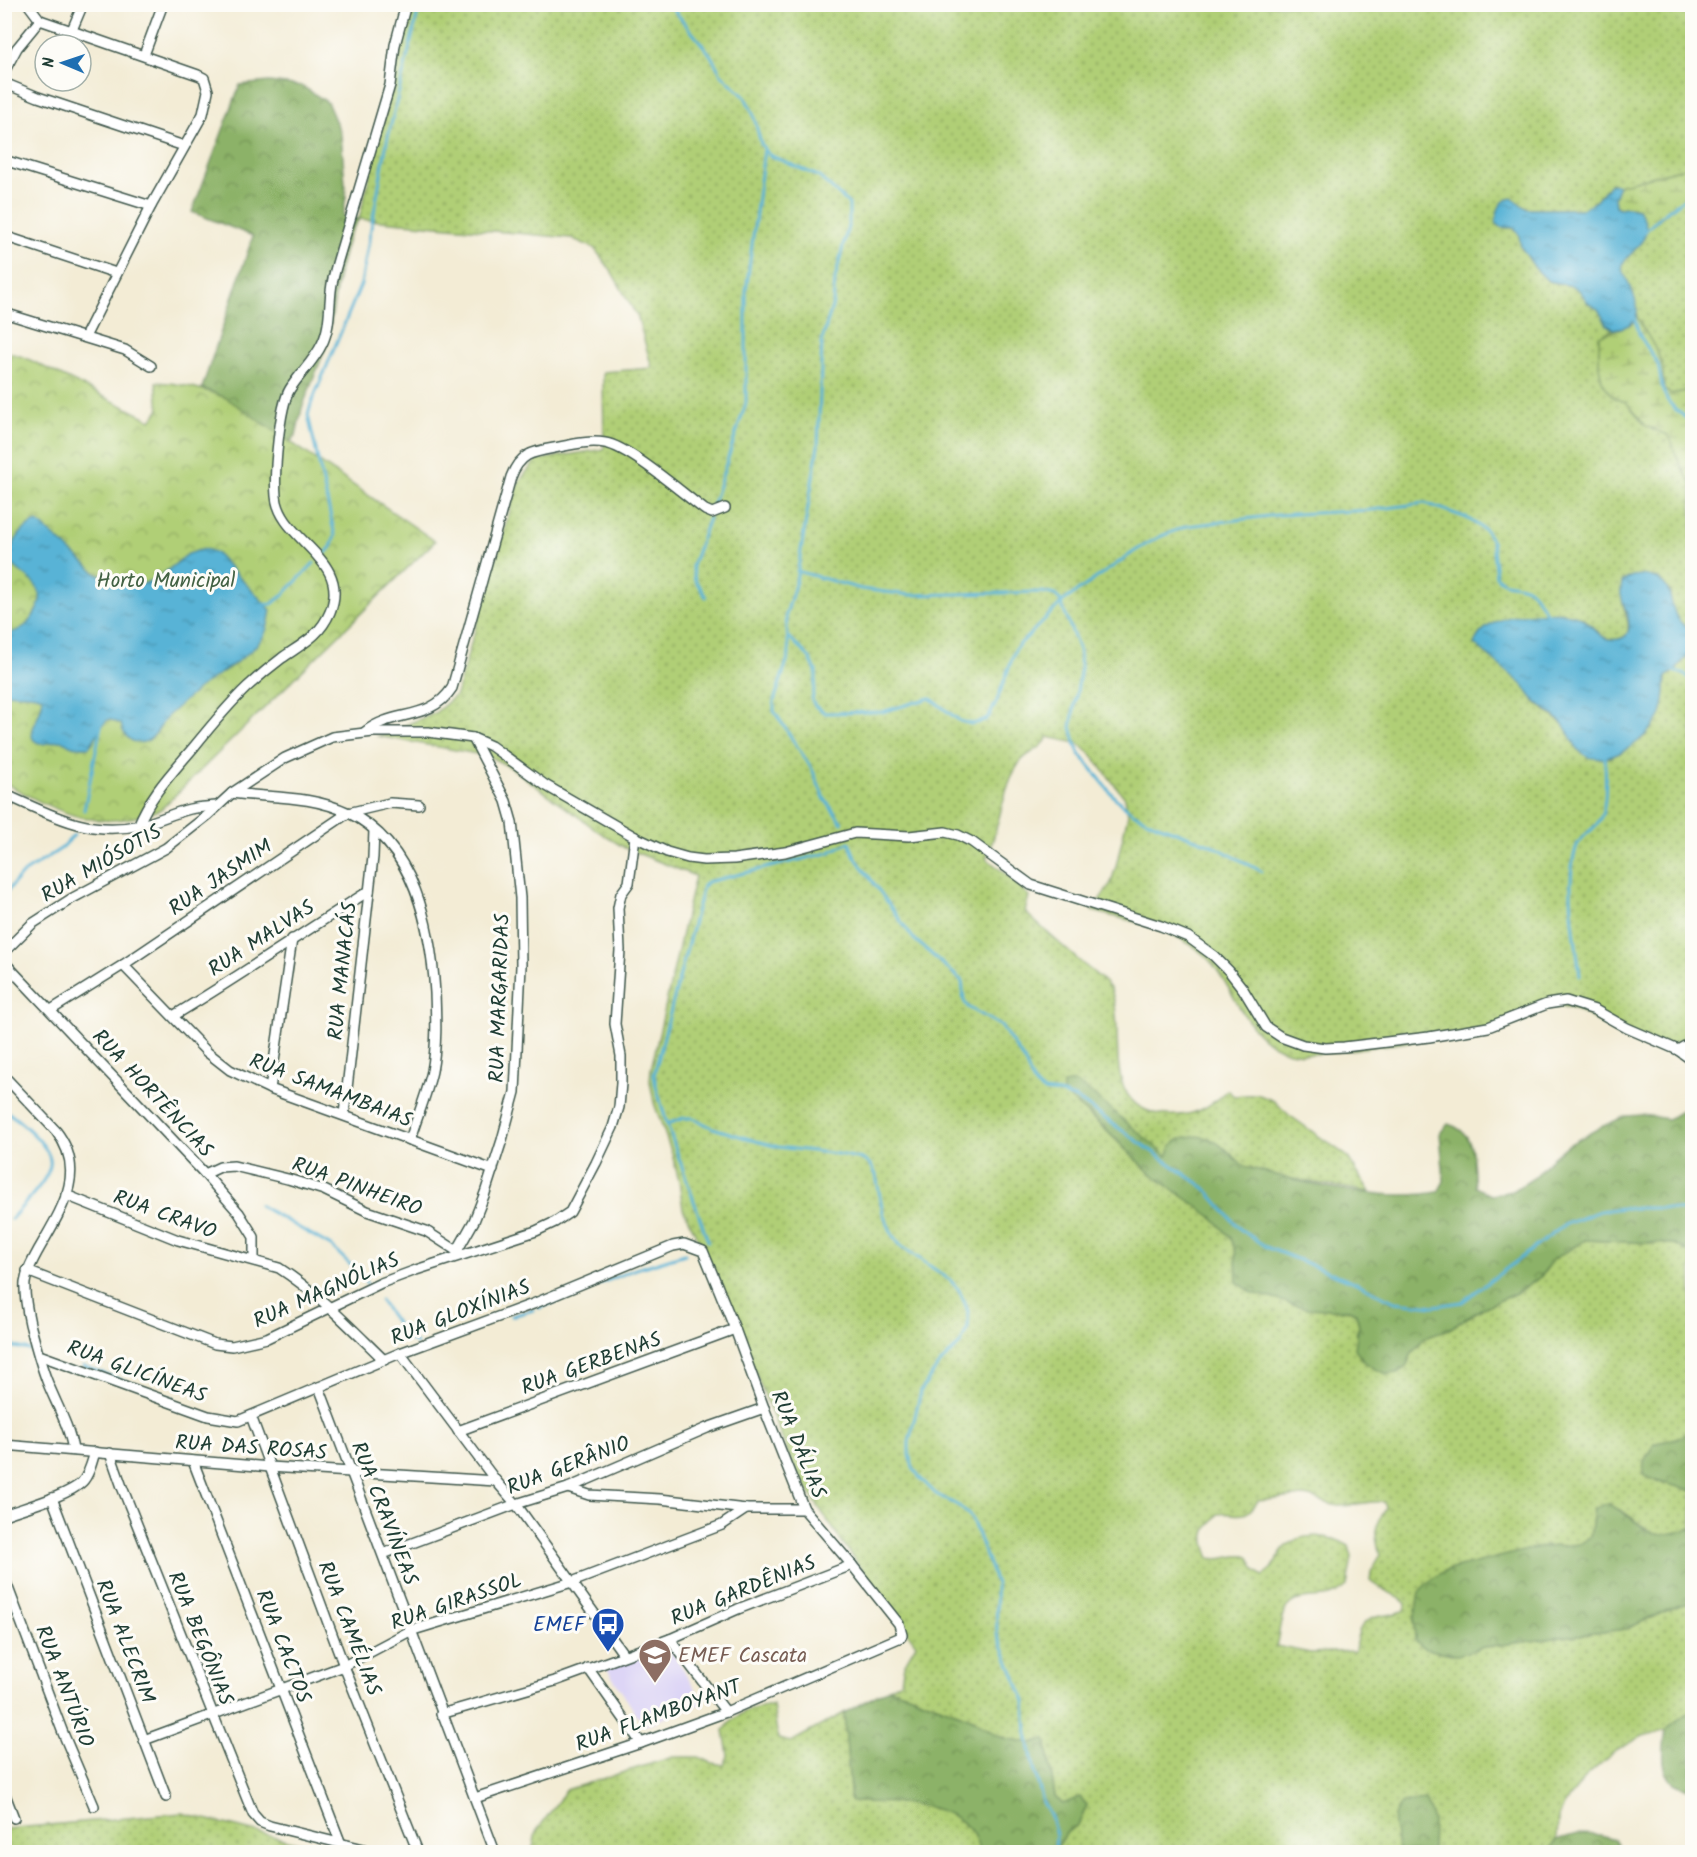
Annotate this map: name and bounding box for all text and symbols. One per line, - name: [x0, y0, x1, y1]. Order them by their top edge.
- north arrow: [33, 33, 93, 93]
- text: N: [37, 57, 62, 68]
- park label: Horto Municipal: [97, 565, 235, 598]
- street label: RUA MIÓSOTIS: [35, 816, 168, 912]
- street label: RUA JASMIM: [162, 831, 280, 925]
- street label: RUA MALVAS: [202, 892, 322, 986]
- street label: RUA MANACÁS: [320, 900, 367, 1042]
- street label: RUA MARGARIDAS: [481, 913, 520, 1083]
- street label: RUA HORTÊNCIAS: [83, 1022, 221, 1166]
- street label: RUA SAMAMBAIAS: [244, 1045, 417, 1138]
- street label: RUA PINHEIRO: [287, 1149, 426, 1226]
- street label: RUA CRAVO: [108, 1181, 221, 1249]
- street label: RUA MAGNÓLIAS: [248, 1244, 405, 1338]
- street label: RUA GLOXÍNIAS: [386, 1272, 535, 1355]
- street label: RUA GERBENAS: [517, 1324, 666, 1405]
- street label: RUA GLICÍNEAS: [62, 1332, 211, 1413]
- street label: RUA DÁLIAS: [761, 1385, 834, 1504]
- street label: RUA DAS ROSAS: [174, 1427, 328, 1470]
- street label: RUA GERÂNIO: [502, 1428, 635, 1505]
- street label: RUA CRAVÍNEAS: [341, 1437, 426, 1590]
- street label: RUA GARDÊNIAS: [666, 1547, 821, 1636]
- street label: RUA CAMÉLIAS: [308, 1556, 389, 1701]
- street label: RUA GIRASSOL: [386, 1565, 527, 1640]
- street label: RUA BEGÔNIAS: [158, 1567, 242, 1711]
- street label: RUA ALECRIM: [86, 1575, 164, 1709]
- street label: RUA CACTOS: [246, 1585, 319, 1708]
- bus stop icon: EMEF: [590, 1606, 626, 1653]
- place label: EMEF: [533, 1609, 587, 1642]
- street label: RUA ANTÚRIO: [25, 1621, 102, 1752]
- school or university icon: EMEF Cascata: [637, 1637, 673, 1684]
- place label: EMEF Cascata: [678, 1640, 807, 1673]
- street label: RUA FLAMBOYANT: [571, 1670, 748, 1762]

